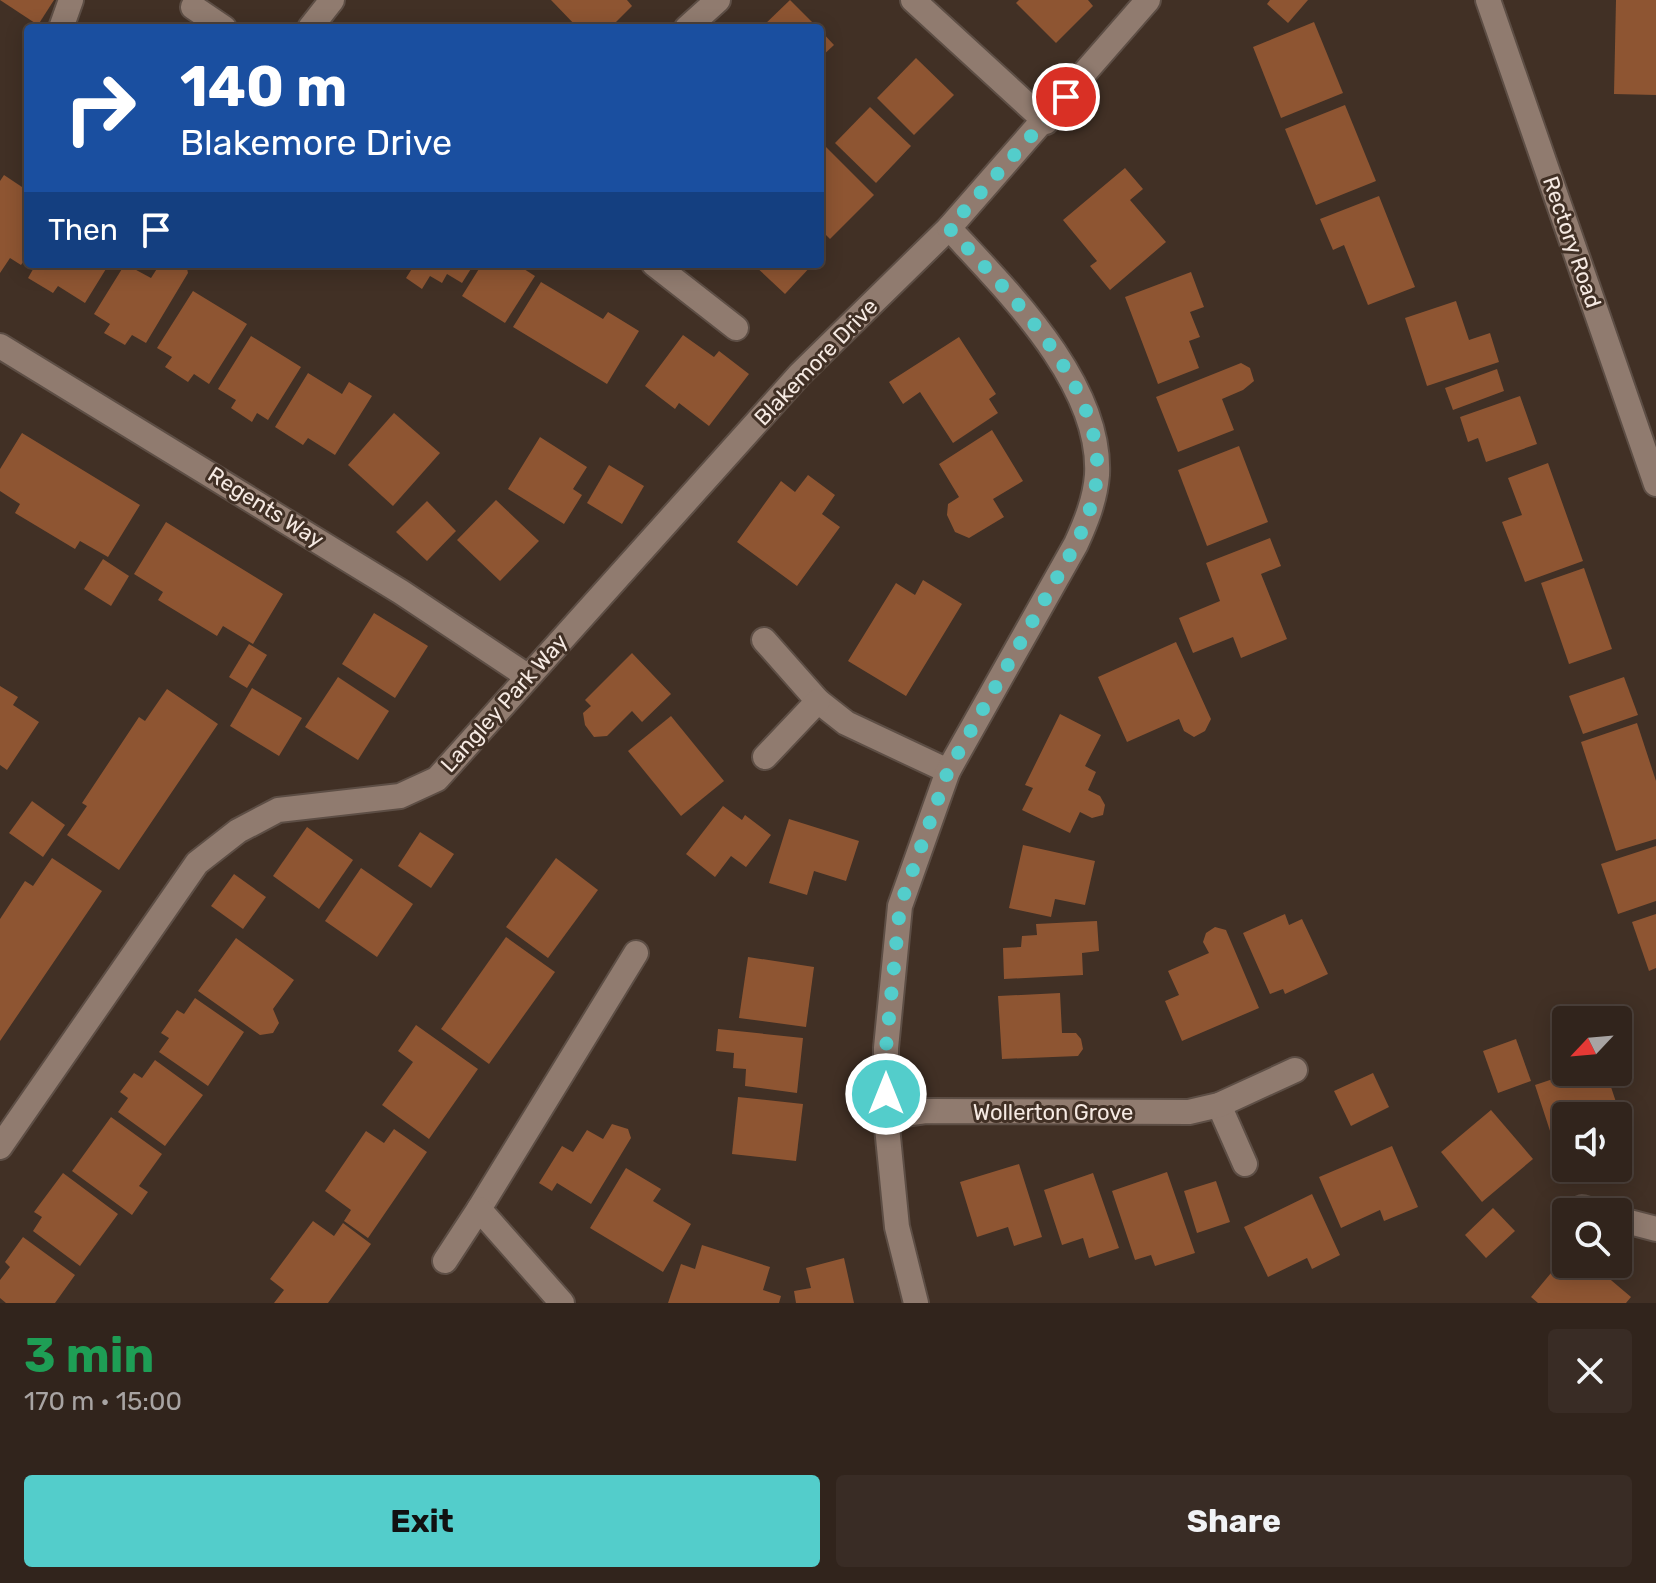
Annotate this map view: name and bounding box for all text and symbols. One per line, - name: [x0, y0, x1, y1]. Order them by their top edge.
- text: 140 m: [180, 54, 347, 120]
- icon: right: [48, 56, 152, 160]
- pin: [1032, 63, 1100, 131]
- icon: arrive: [1044, 75, 1088, 119]
- text: Blakemore Drive: [180, 121, 452, 164]
- street label: Rectory Road: [1537, 173, 1607, 311]
- icon: arrive: [134, 208, 178, 252]
- text: Then: [48, 212, 118, 248]
- street label: Blakemore Drive: [749, 293, 883, 431]
- street label: Regents Way: [203, 461, 329, 553]
- street label: Langley Park Way: [435, 628, 573, 778]
- north arrow: [1552, 1006, 1632, 1086]
- map controls: [1552, 1006, 1632, 1278]
- position arrow: [844, 1052, 928, 1136]
- street label: Wollerton Grove: [973, 1099, 1133, 1126]
- button: sound: [1552, 1102, 1632, 1182]
- button: search: [1552, 1198, 1632, 1278]
- text: 3 min: [24, 1327, 154, 1384]
- button: close: [1548, 1329, 1632, 1413]
- text: 170 m · 15:00: [24, 1386, 182, 1417]
- button: Exit: [24, 1475, 820, 1567]
- button: Share: [836, 1475, 1632, 1567]

